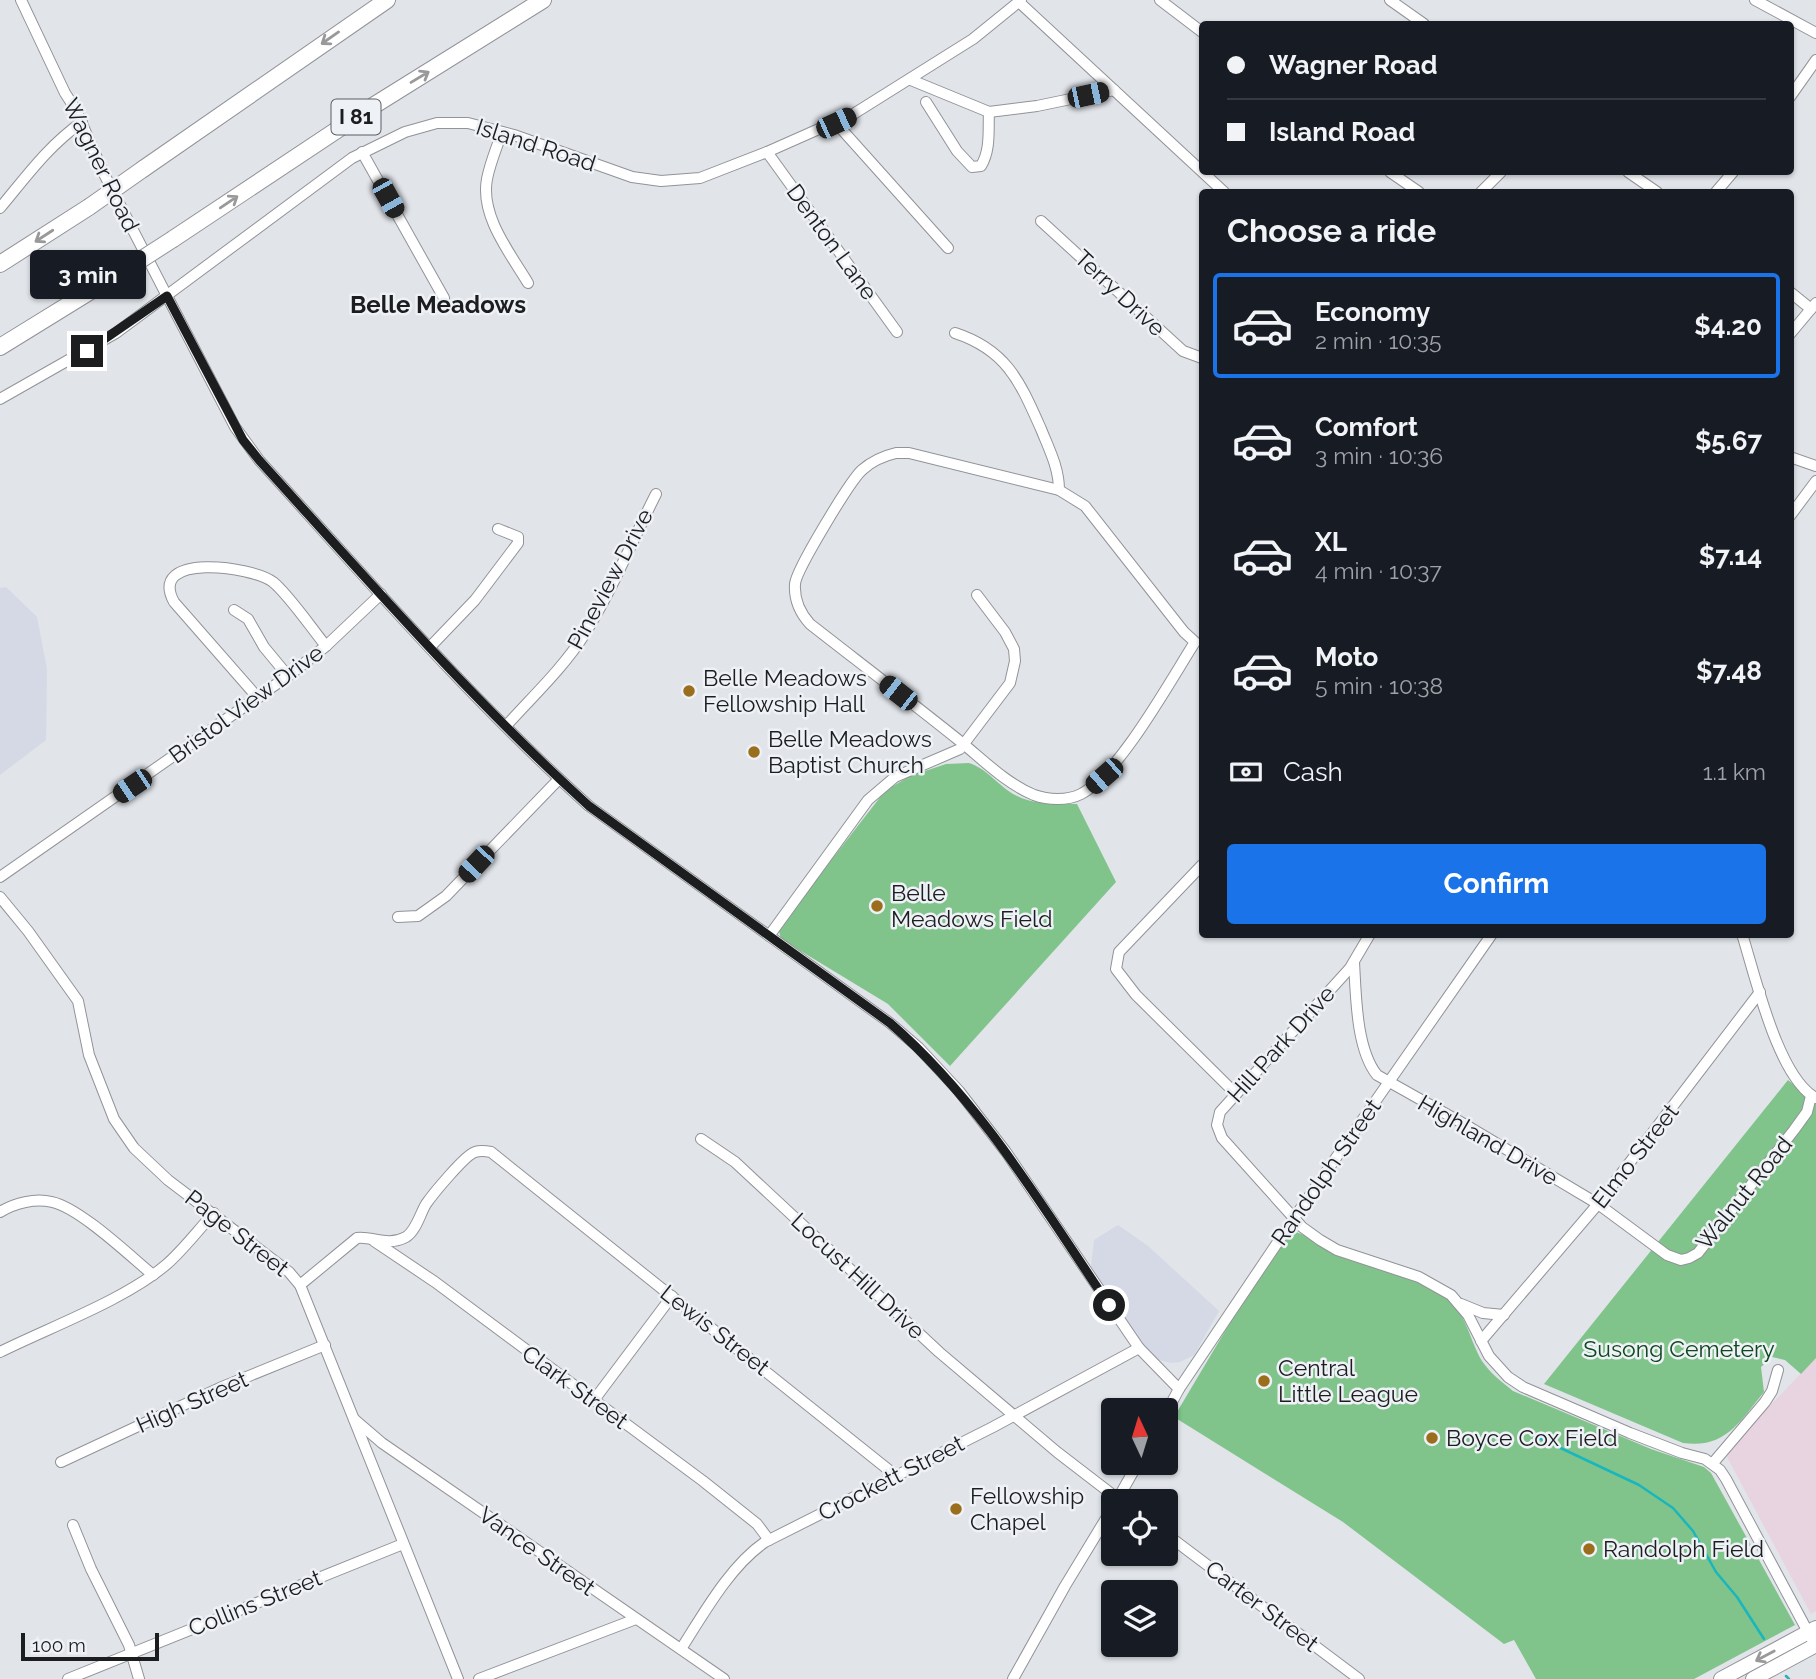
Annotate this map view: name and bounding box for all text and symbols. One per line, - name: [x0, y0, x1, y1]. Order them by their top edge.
- one-way arrow: [321, 31, 341, 45]
- text: Wagner Road: [1269, 50, 1438, 80]
- one-way arrow: [409, 70, 429, 84]
- car: [1066, 80, 1111, 110]
- street label: Wagner Road: [58, 94, 145, 236]
- road number: I 81: [332, 100, 380, 134]
- car: [813, 105, 860, 141]
- street label: Island Road: [473, 112, 599, 177]
- text: Island Road: [1269, 117, 1415, 147]
- car: [369, 175, 408, 221]
- street label: Denton Lane: [781, 179, 883, 305]
- one-way arrow: [219, 194, 239, 208]
- text: Choose a ride: [1227, 212, 1436, 249]
- one-way arrow: [35, 229, 55, 243]
- street label: Terry Drive: [1070, 244, 1171, 341]
- callout: 3 min: [29, 250, 145, 298]
- text: 3 min: [58, 261, 118, 288]
- district label: Belle Meadows: [350, 290, 526, 319]
- icon: car: [1231, 294, 1294, 357]
- text: Economy: [1315, 297, 1430, 327]
- text: $4.20: [1694, 311, 1762, 341]
- text: 2 min · 10:35: [1315, 327, 1442, 354]
- route end: [71, 335, 103, 367]
- icon: car: [1231, 409, 1294, 472]
- text: Comfort: [1315, 412, 1418, 442]
- text: $5.67: [1695, 426, 1762, 456]
- text: 3 min · 10:36: [1315, 442, 1443, 469]
- street label: Pineview Drive: [561, 504, 658, 654]
- icon: car: [1231, 524, 1294, 587]
- text: XL: [1315, 527, 1347, 557]
- text: $7.14: [1699, 541, 1762, 571]
- text: 4 min · 10:37: [1315, 557, 1442, 584]
- street label: Bristol View Drive: [163, 639, 328, 769]
- icon: car: [1231, 639, 1294, 702]
- text: Moto: [1315, 642, 1378, 672]
- text: $7.48: [1696, 656, 1762, 686]
- place label: Belle Meadows Fellowship Hall: [703, 664, 867, 717]
- car: [875, 672, 922, 714]
- text: 5 min · 10:38: [1315, 672, 1443, 699]
- marker: Belle Meadows Fellowship Hall: [681, 683, 697, 699]
- place label: Belle Meadows Baptist Church: [768, 725, 932, 778]
- marker: Belle Meadows Baptist Church: [746, 744, 762, 760]
- icon: cash: [1227, 753, 1265, 791]
- car: [1082, 754, 1127, 798]
- text: Cash: [1283, 757, 1343, 787]
- text: 1.1 km: [1703, 758, 1766, 785]
- car: [109, 766, 156, 806]
- car: [454, 841, 499, 887]
- button: Confirm: [1227, 844, 1766, 924]
- place label: Belle Meadows Field: [891, 879, 1053, 932]
- marker: Belle Meadows Field: [869, 898, 885, 914]
- street label: Hill Park Drive: [1221, 980, 1340, 1107]
- street label: Highland Drive: [1414, 1089, 1563, 1190]
- street label: Randolph Street: [1265, 1093, 1386, 1250]
- street label: Elmo Street: [1586, 1098, 1684, 1213]
- street label: Walnut Road: [1690, 1131, 1797, 1255]
- street label: Page Street: [180, 1184, 295, 1282]
- street label: Locust Hill Drive: [786, 1207, 931, 1344]
- street label: Lewis Street: [655, 1279, 775, 1381]
- route start: [1093, 1289, 1125, 1321]
- park label: Susong Cemetery: [1583, 1335, 1775, 1362]
- street label: Clark Street: [517, 1339, 634, 1434]
- place label: Central Little League: [1278, 1354, 1418, 1407]
- street label: High Street: [132, 1365, 252, 1438]
- marker: Central Little League: [1256, 1373, 1272, 1389]
- north arrow: [1101, 1398, 1178, 1475]
- map controls: [1101, 1398, 1178, 1657]
- place label: Boyce Cox Field: [1446, 1424, 1618, 1451]
- street label: Crockett Street: [813, 1429, 968, 1526]
- marker: Boyce Cox Field: [1424, 1430, 1440, 1446]
- place label: Fellowship Chapel: [970, 1482, 1084, 1535]
- button: locate: [1101, 1489, 1178, 1566]
- street label: Vance Street: [474, 1501, 601, 1601]
- marker: Fellowship Chapel: [948, 1501, 964, 1517]
- place label: Randolph Field: [1603, 1535, 1764, 1562]
- marker: Randolph Field: [1581, 1541, 1597, 1557]
- street label: Carter Street: [1200, 1554, 1324, 1657]
- street label: Collins Street: [184, 1563, 326, 1641]
- button: layers: [1101, 1580, 1178, 1657]
- scale bar: [21, 1630, 159, 1662]
- text: 100 m: [32, 1634, 86, 1656]
- one-way arrow: [1755, 1649, 1775, 1663]

